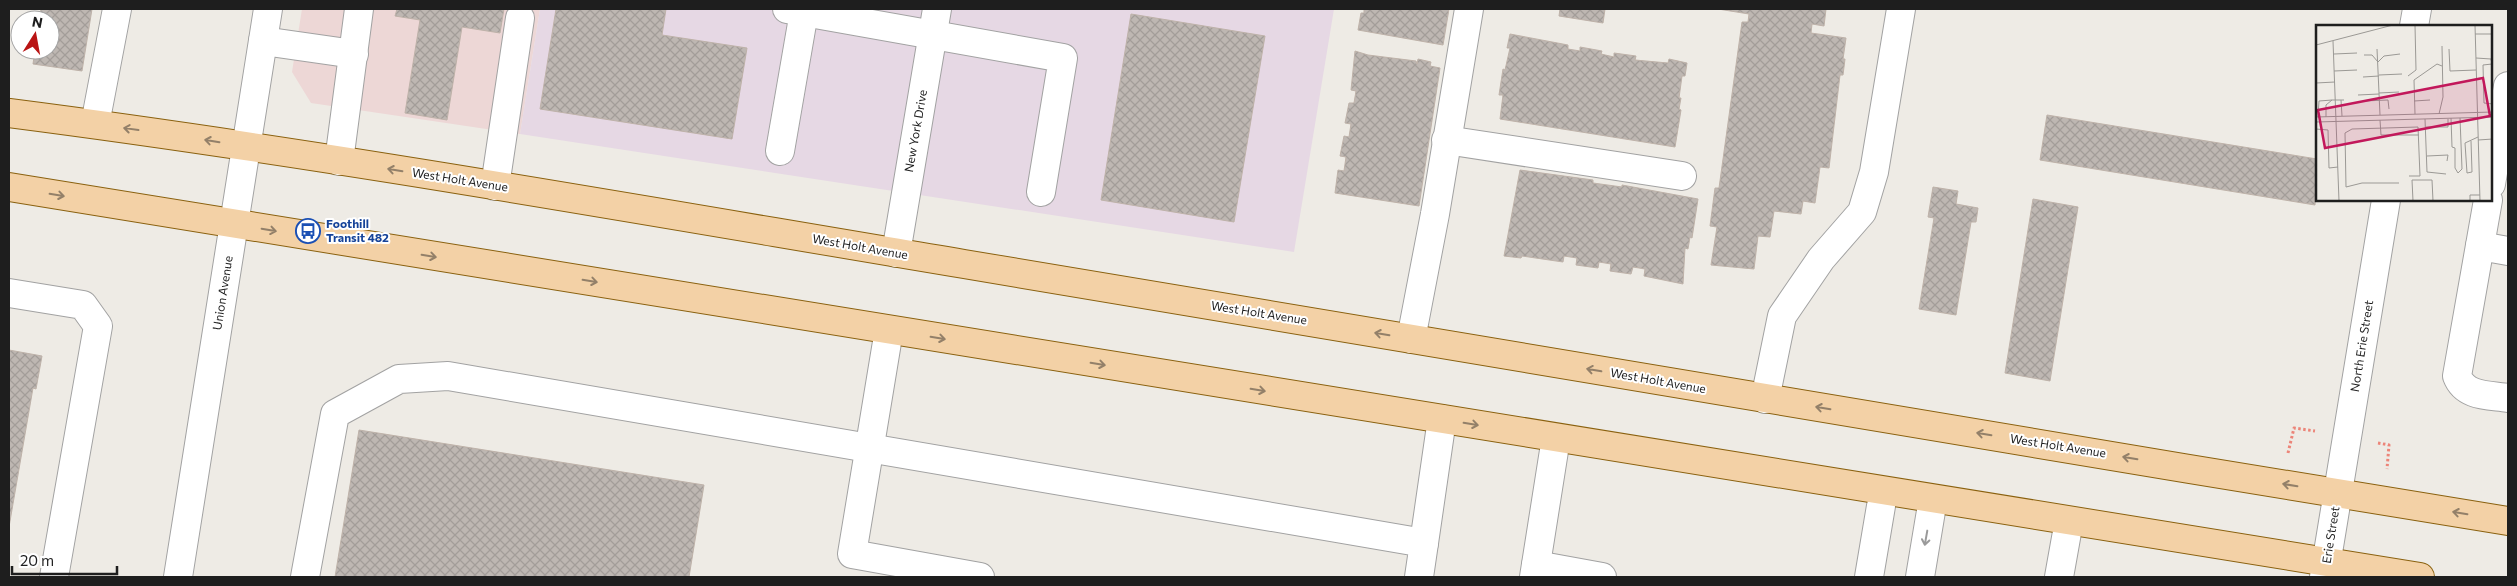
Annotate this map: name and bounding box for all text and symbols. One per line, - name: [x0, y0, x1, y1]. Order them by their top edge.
- north arrow: [10, 10, 60, 60]
- text: N: [31, 12, 44, 31]
- inset map: [2316, 25, 2492, 201]
- street label: New York Drive: [901, 88, 929, 173]
- one-way arrow: [123, 124, 139, 134]
- one-way arrow: [204, 136, 220, 146]
- one-way arrow: [387, 164, 403, 174]
- street label: West Holt Avenue: [411, 165, 509, 193]
- one-way arrow: [48, 190, 64, 200]
- place label: Foothill Transit 482: [326, 216, 389, 244]
- bus stop icon: Foothill Transit 482: [295, 218, 321, 244]
- one-way arrow: [261, 225, 277, 235]
- street label: West Holt Avenue: [811, 231, 909, 261]
- one-way arrow: [421, 251, 437, 261]
- street label: Union Avenue: [209, 255, 235, 331]
- one-way arrow: [582, 277, 598, 287]
- street label: West Holt Avenue: [1210, 298, 1308, 326]
- street label: North Erie Street: [2347, 299, 2375, 393]
- one-way arrow: [1374, 328, 1390, 338]
- one-way arrow: [929, 333, 945, 343]
- one-way arrow: [1090, 359, 1106, 369]
- one-way arrow: [1586, 365, 1602, 375]
- street label: West Holt Avenue: [1609, 365, 1707, 395]
- one-way arrow: [1250, 385, 1266, 395]
- one-way arrow: [1816, 403, 1832, 413]
- one-way arrow: [1462, 419, 1478, 429]
- one-way arrow: [1976, 429, 1992, 439]
- street label: West Holt Avenue: [2009, 431, 2107, 459]
- one-way arrow: [2122, 453, 2138, 463]
- one-way arrow: [2283, 480, 2299, 490]
- street label: Erie Street: [2319, 505, 2341, 564]
- one-way arrow: [2452, 508, 2468, 518]
- one-way arrow: [1921, 530, 1931, 546]
- scale bar: [12, 544, 118, 576]
- text: 20 m: [20, 551, 54, 569]

